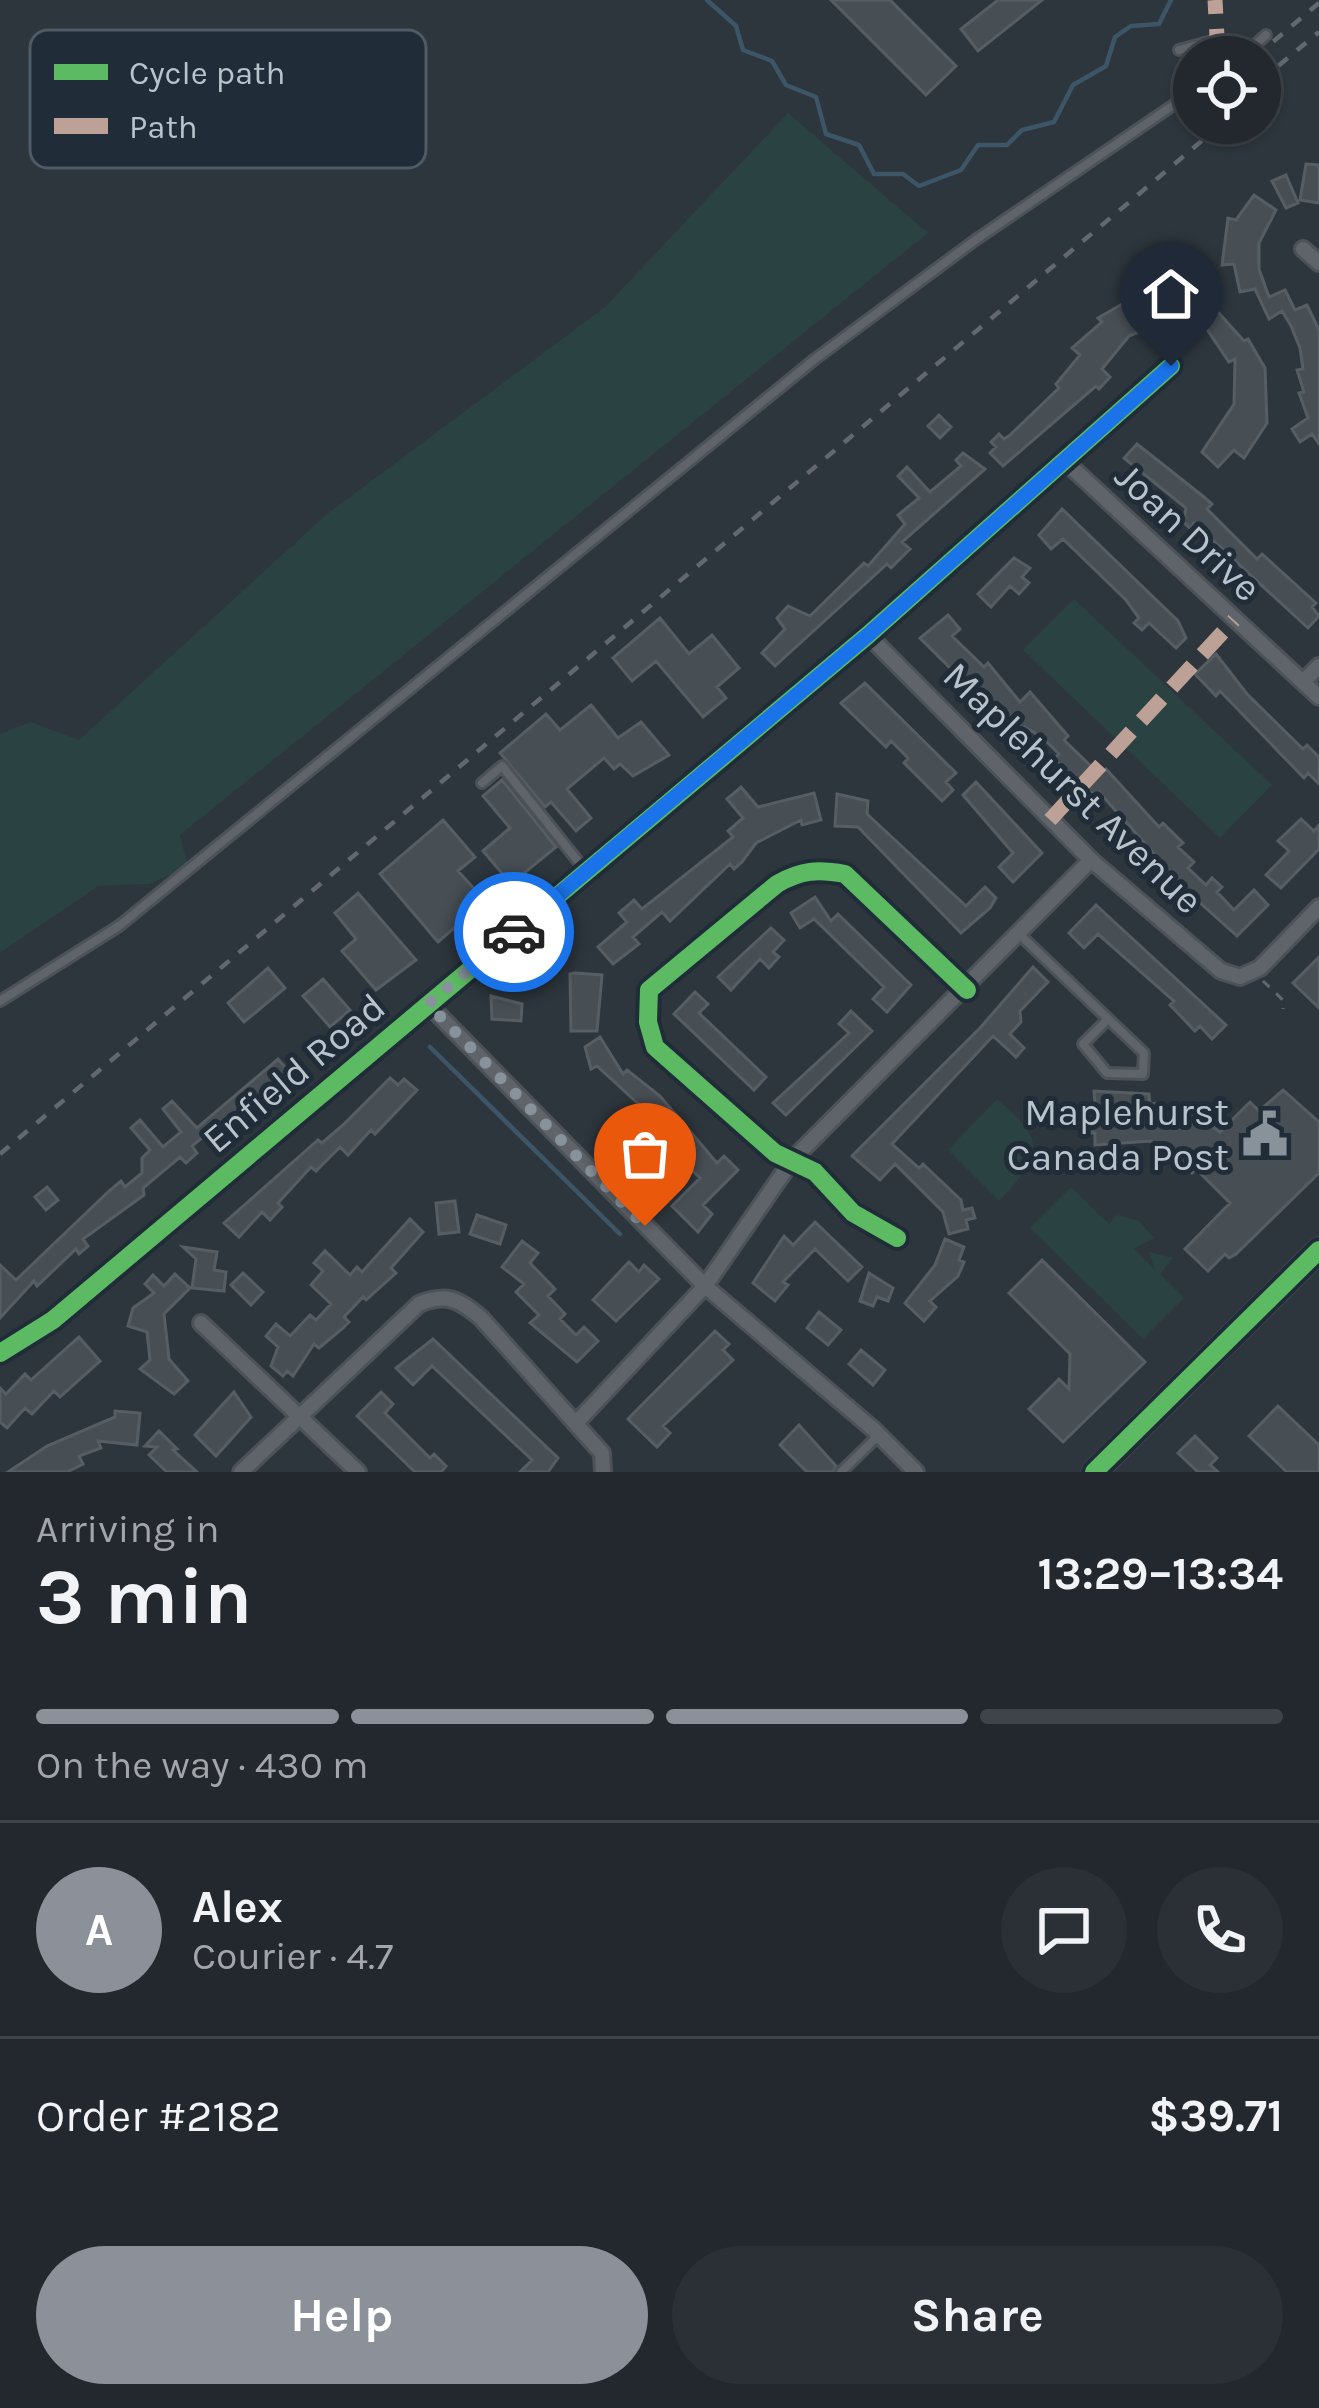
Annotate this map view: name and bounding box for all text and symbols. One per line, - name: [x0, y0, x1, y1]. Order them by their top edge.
- legend: [30, 30, 426, 168]
- map controls: [1173, 36, 1281, 144]
- button: locate: [1173, 36, 1281, 144]
- text: Cycle path: [129, 54, 285, 92]
- text: Path: [129, 108, 198, 146]
- pin: [1120, 243, 1222, 366]
- icon: home: [1138, 261, 1204, 327]
- street label: Joan Drive: [1106, 453, 1270, 611]
- street label: Maplehurst Avenue: [934, 653, 1212, 923]
- courier: [454, 872, 574, 992]
- icon: car: [481, 899, 547, 965]
- street label: Enfield Road: [194, 984, 394, 1162]
- place label: Maplehurst Canada Post: [1007, 1089, 1229, 1180]
- pin: [594, 1103, 696, 1226]
- public building icon: Maplehurst Canada Post: [1240, 1109, 1290, 1159]
- icon: bag: [612, 1121, 678, 1187]
- text: Arriving in: [36, 1506, 219, 1552]
- text: 13:29–13:34: [1038, 1548, 1283, 1600]
- text: 3 min: [36, 1551, 252, 1643]
- text: On the way · 430 m: [36, 1742, 369, 1788]
- button: chat: [1001, 1867, 1127, 1993]
- button: phone: [1157, 1867, 1283, 1993]
- text: Alex: [192, 1881, 283, 1933]
- text: A: [85, 1904, 113, 1956]
- text: Courier · 4.7: [192, 1933, 393, 1979]
- text: Order #2182: [36, 2090, 281, 2142]
- text: $39.71: [1148, 2090, 1283, 2142]
- button: Help: [36, 2246, 648, 2384]
- button: Share: [672, 2246, 1283, 2384]

